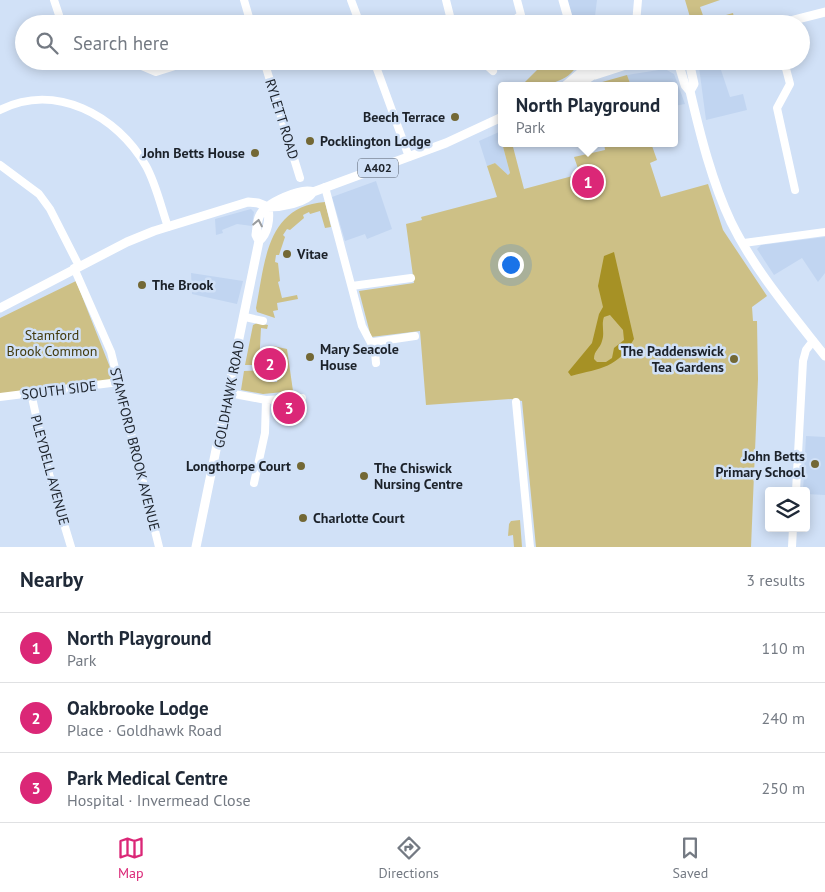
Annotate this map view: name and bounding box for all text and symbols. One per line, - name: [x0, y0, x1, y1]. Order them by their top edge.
- search box: [15, 15, 810, 70]
- icon: search: [33, 29, 61, 57]
- text: Search here: [73, 31, 169, 55]
- street label: RYLETT ROAD: [261, 77, 303, 161]
- popup: [498, 82, 678, 147]
- text: North Playground: [516, 93, 660, 117]
- place label: Beech Terrace: [363, 108, 445, 126]
- marker: Beech Terrace: [449, 111, 461, 123]
- text: Park: [516, 117, 545, 137]
- place label: Pocklington Lodge: [320, 132, 431, 150]
- marker: Pocklington Lodge: [304, 135, 316, 147]
- place label: John Betts House: [141, 144, 245, 162]
- marker: John Betts House: [249, 147, 261, 159]
- road number: A402: [358, 158, 398, 178]
- pin: 1: [572, 163, 604, 201]
- one-way arrow: [253, 218, 263, 227]
- place label: Vitae: [296, 245, 328, 263]
- marker: Vitae: [281, 248, 293, 260]
- your location: [498, 252, 524, 278]
- place label: The Brook: [152, 276, 213, 294]
- marker: The Brook: [136, 279, 148, 291]
- park label: Stamford Brook Common: [7, 326, 97, 360]
- street label: GOLDHAWK ROAD: [210, 339, 248, 449]
- place label: Mary Seacole House: [320, 340, 399, 374]
- place label: The Paddenswick Tea Gardens: [621, 342, 724, 376]
- pin: 2: [254, 345, 286, 383]
- marker: Mary Seacole House: [304, 351, 316, 363]
- marker: The Paddenswick Tea Gardens: [728, 353, 740, 365]
- street label: STAMFORD BROOK AVENUE: [106, 366, 164, 532]
- street label: SOUTH SIDE: [21, 376, 97, 404]
- pin: 3: [273, 389, 305, 427]
- street label: PLEYDELL AVENUE: [27, 413, 73, 527]
- place label: John Betts Primary School: [716, 447, 806, 481]
- place label: Longthorpe Court: [186, 457, 291, 475]
- marker: John Betts Primary School: [809, 458, 821, 470]
- place label: The Chiswick Nursing Centre: [374, 459, 463, 493]
- marker: Longthorpe Court: [295, 460, 307, 472]
- marker: The Chiswick Nursing Centre: [358, 470, 370, 482]
- map controls: [765, 487, 810, 532]
- button: layers: [765, 487, 810, 532]
- place label: Charlotte Court: [313, 509, 405, 527]
- marker: Charlotte Court: [297, 512, 309, 524]
- text: Nearby: [20, 566, 83, 593]
- text: 3 results: [746, 570, 805, 590]
- text: North Playground: [67, 626, 211, 650]
- text: 1: [31, 638, 41, 658]
- text: 110 m: [762, 638, 805, 658]
- text: Park: [67, 650, 96, 670]
- text: Oakbrooke Lodge: [67, 696, 209, 720]
- text: 2: [31, 708, 41, 728]
- text: 240 m: [762, 708, 805, 728]
- text: Place · Goldhawk Road: [67, 720, 222, 740]
- text: Park Medical Centre: [67, 766, 228, 790]
- text: 3: [31, 778, 41, 798]
- text: 250 m: [762, 778, 805, 798]
- text: Hospital · Invermead Close: [67, 790, 251, 810]
- tab: Map: [117, 834, 145, 882]
- tab: Directions: [378, 834, 439, 882]
- tab: Saved: [673, 834, 708, 882]

